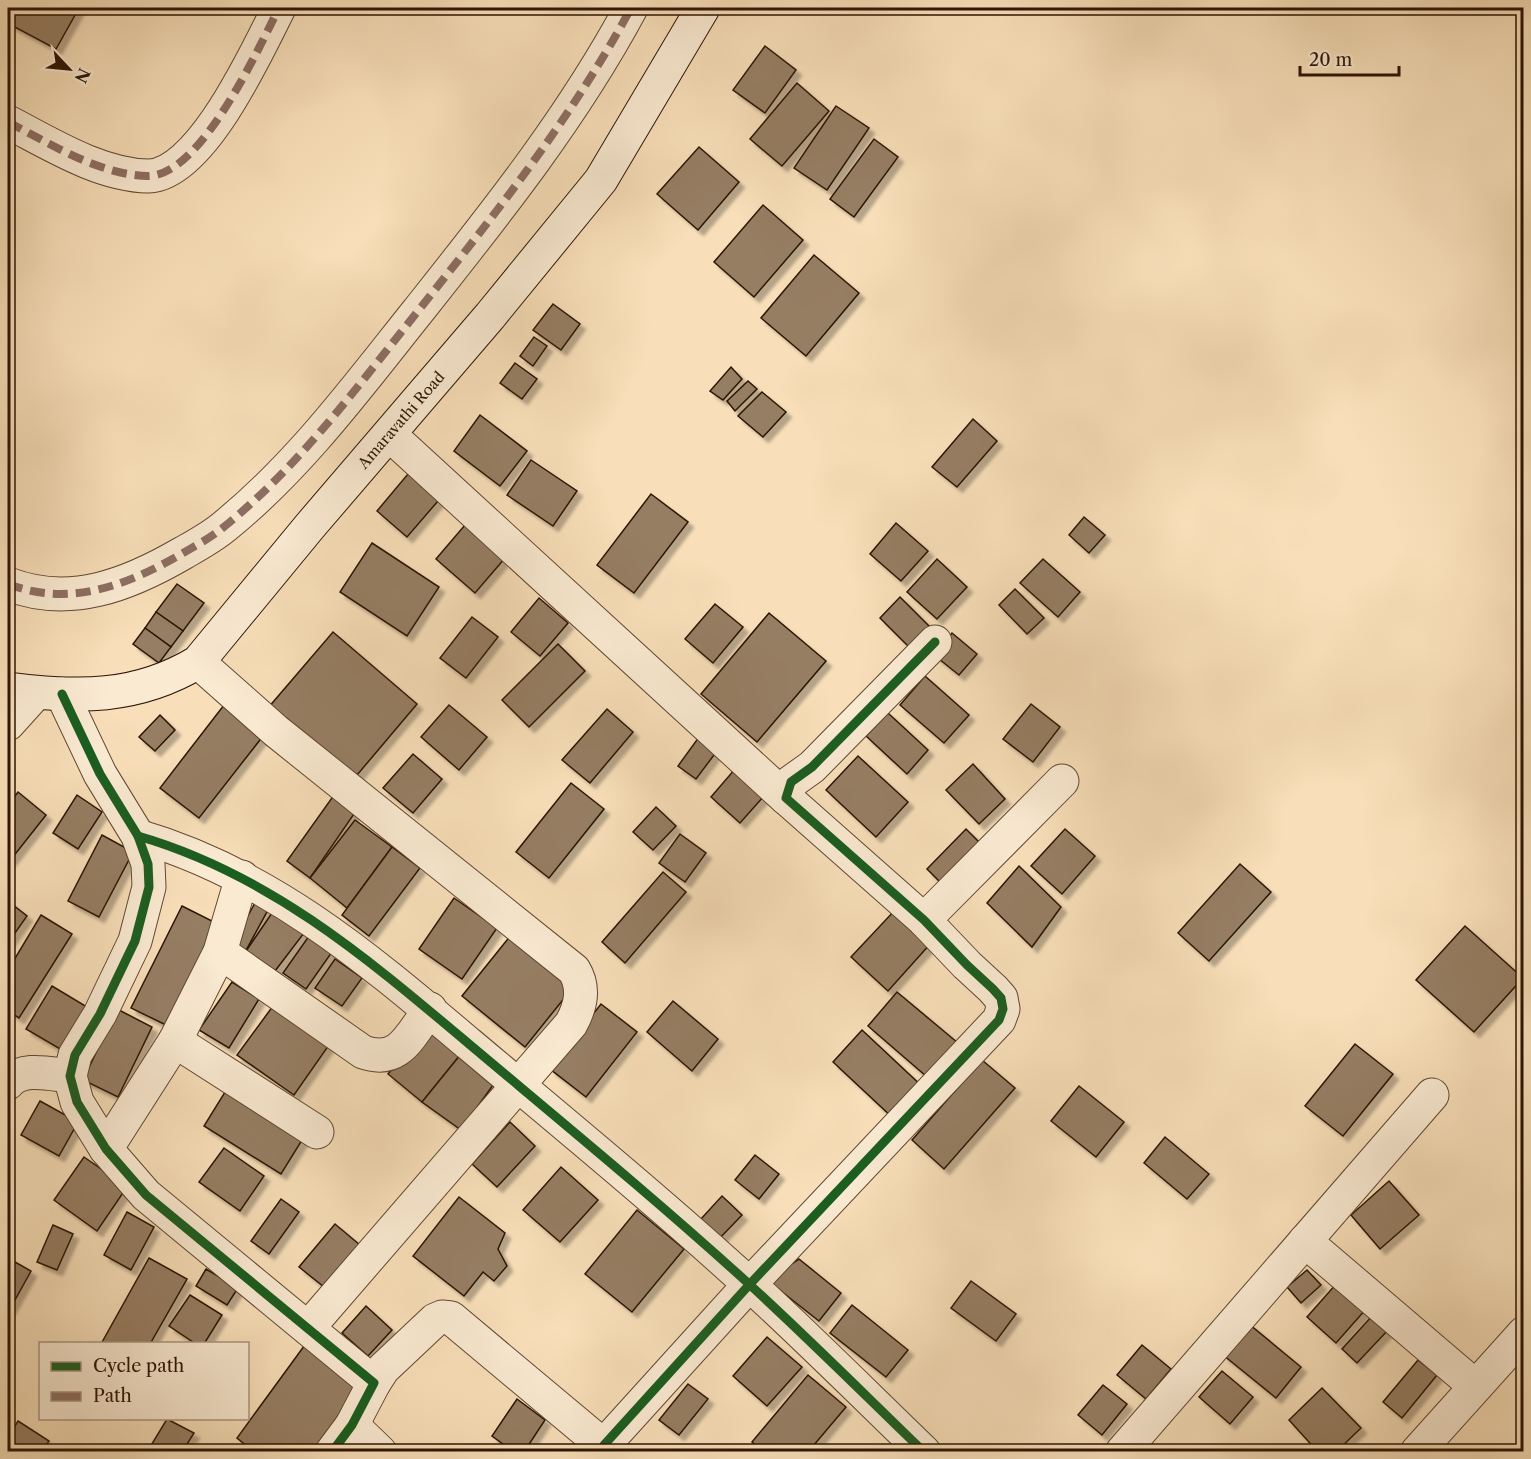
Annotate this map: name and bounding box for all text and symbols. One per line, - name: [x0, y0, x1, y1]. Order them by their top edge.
- north arrow: [39, 39, 99, 99]
- scale bar: [1300, 39, 1399, 77]
- text: 20 m: [1309, 49, 1353, 71]
- text: N: [70, 65, 95, 86]
- street label: Amaravathi Road: [353, 367, 448, 473]
- legend: [39, 1342, 249, 1420]
- text: Cycle path: [93, 1355, 184, 1377]
- text: Path: [93, 1385, 132, 1407]

